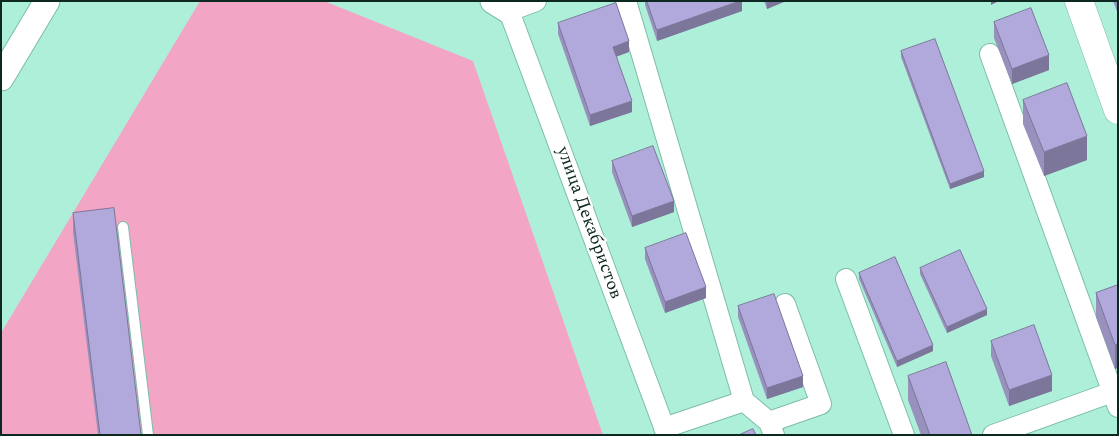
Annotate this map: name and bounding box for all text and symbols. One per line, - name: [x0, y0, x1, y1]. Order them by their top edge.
- street label: улица Декабристов: [550, 144, 626, 302]

